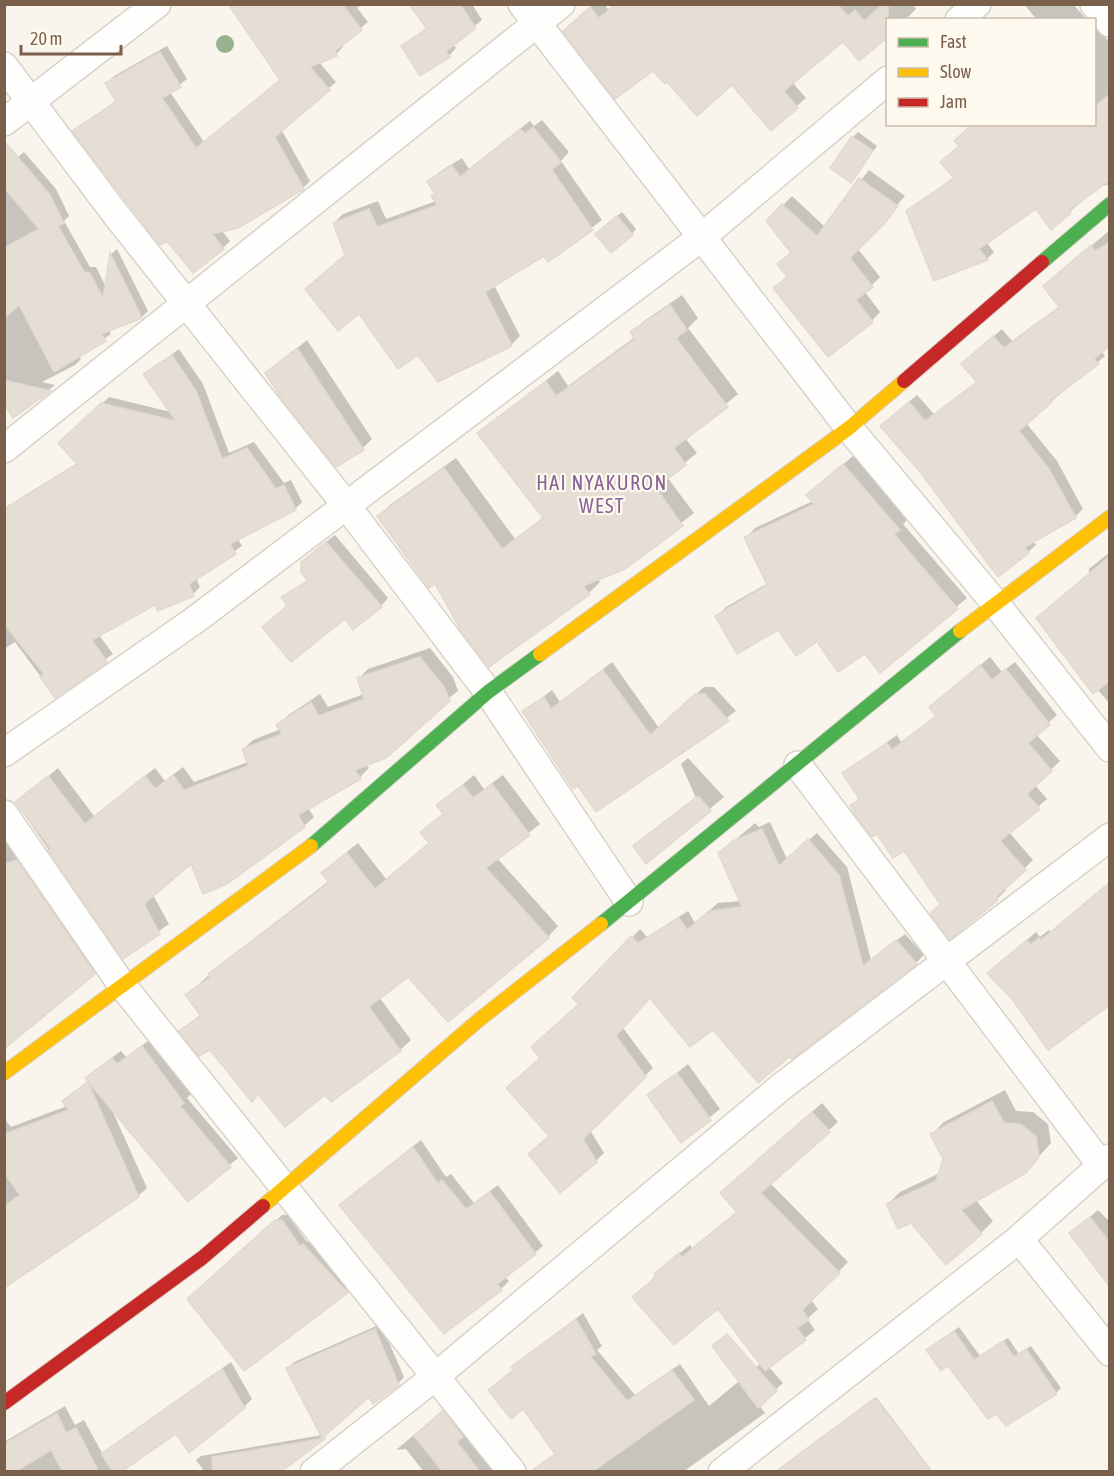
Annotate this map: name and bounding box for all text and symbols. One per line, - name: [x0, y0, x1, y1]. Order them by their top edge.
- scale bar: [21, 18, 122, 56]
- legend: [886, 18, 1096, 126]
- text: 20 m: [30, 28, 62, 49]
- text: Fast: [940, 31, 967, 52]
- text: Slow: [940, 61, 971, 82]
- text: Jam: [940, 91, 967, 112]
- district label: HAI NYAKURON WEST: [536, 471, 668, 517]

